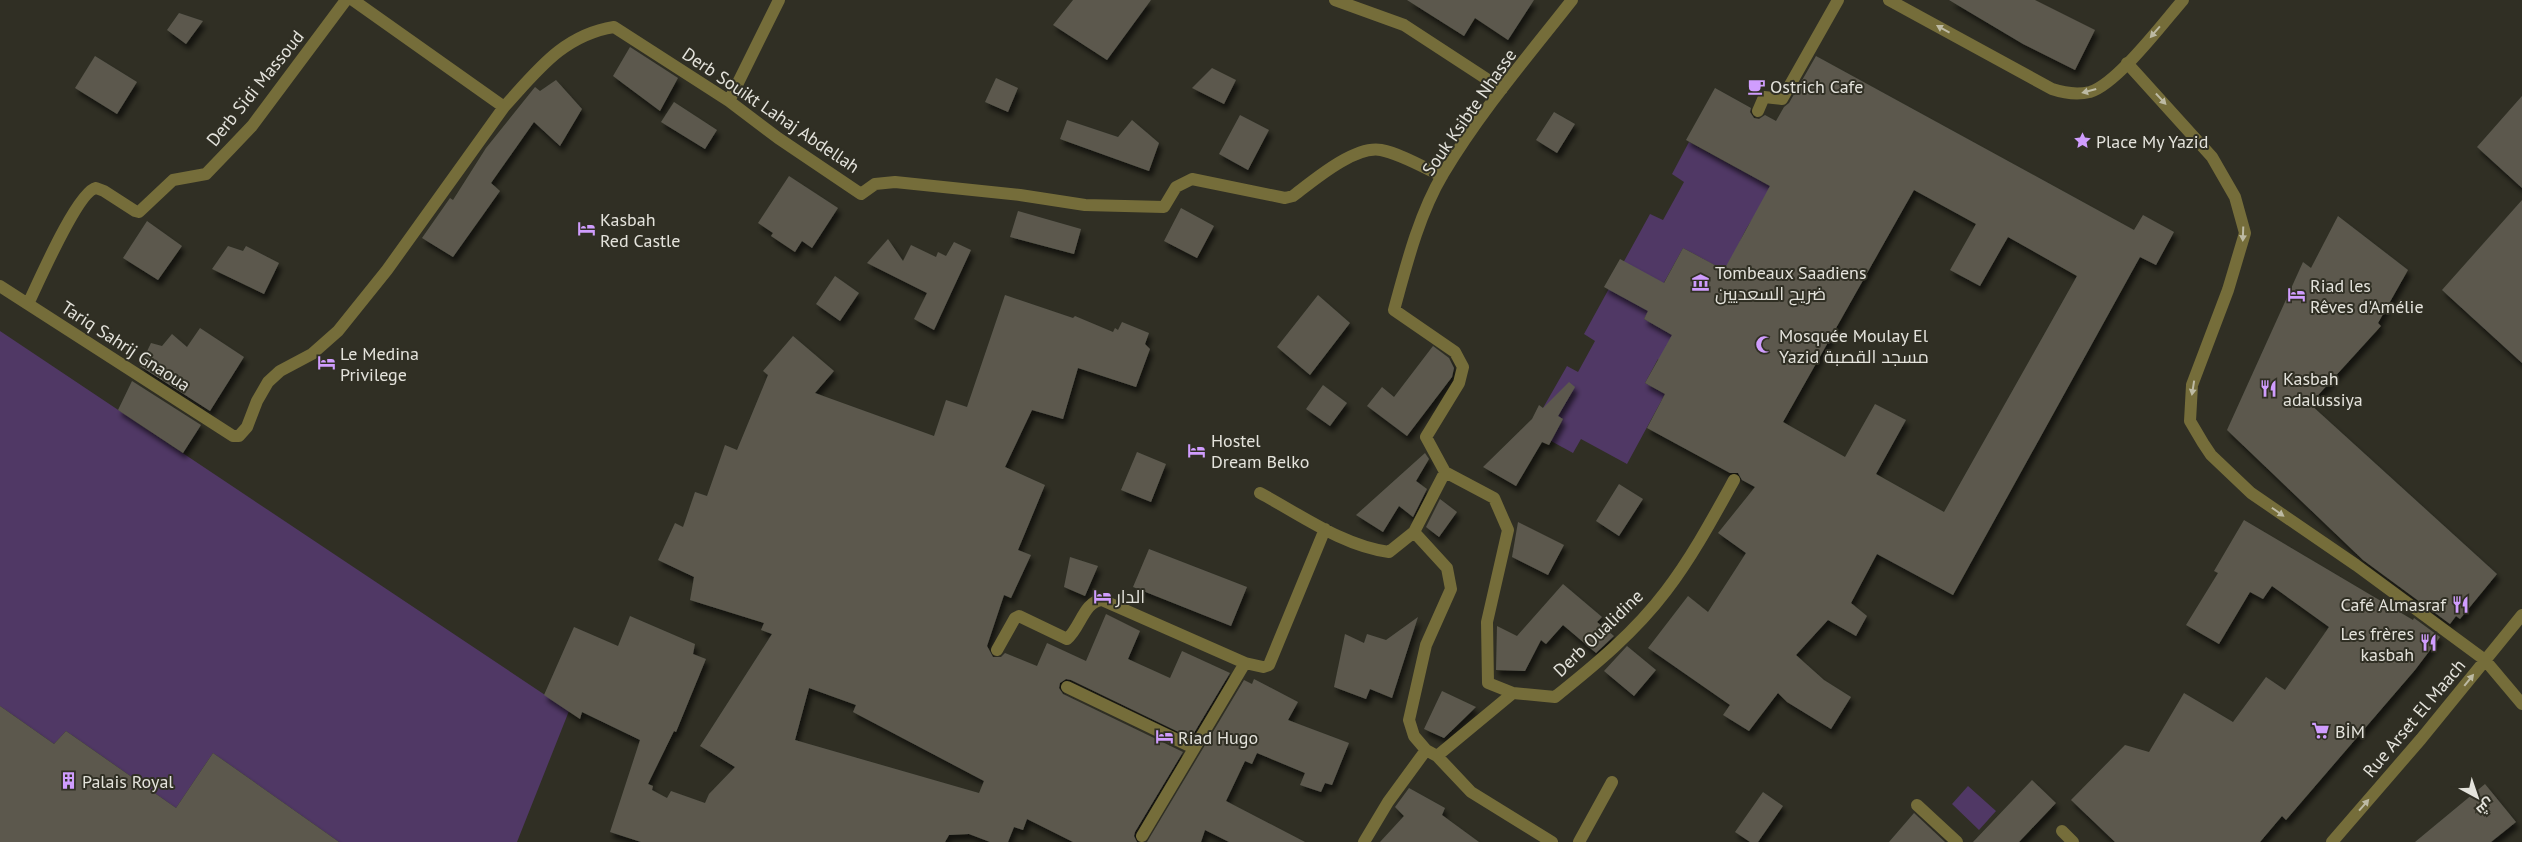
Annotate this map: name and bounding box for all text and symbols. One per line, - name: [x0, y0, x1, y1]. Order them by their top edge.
- street label: Derb Sidi Massoud: [201, 25, 309, 151]
- one-way arrow: [1936, 25, 1949, 34]
- one-way arrow: [2150, 25, 2161, 38]
- street label: Derb Souikt Lahaj Abdellah: [678, 42, 864, 178]
- street label: Souk Ksibte Nhasse: [1417, 44, 1521, 180]
- place label: Ostrich Cafe: [1770, 75, 1863, 98]
- cafe icon: Ostrich Cafe: [1746, 76, 1766, 96]
- one-way arrow: [2081, 87, 2096, 95]
- one-way arrow: [2155, 92, 2167, 104]
- place label: Place My Yazid: [2096, 130, 2208, 153]
- place icon: Place My Yazid: [2072, 131, 2092, 151]
- place label: Kasbah Red Castle: [600, 208, 680, 252]
- hotel icon: Kasbah Red Castle: [576, 219, 596, 239]
- one-way arrow: [2239, 226, 2247, 242]
- place label: Tombeaux Saadiens ضريح السعديين: [1715, 261, 1866, 306]
- museum icon: Tombeaux Saadiens ضريح السعديين: [1691, 272, 1711, 292]
- place label: Riad les Rêves d'Amélie: [2310, 274, 2424, 318]
- hotel icon: Riad les Rêves d'Amélie: [2286, 285, 2306, 305]
- street label: Tariq Sahrij Gnaoua: [57, 296, 195, 396]
- place label: Mosquée Moulay El Yazid مسجد القصبة: [1779, 324, 1929, 368]
- mosque icon: Mosquée Moulay El Yazid مسجد القصبة: [1755, 335, 1775, 355]
- place label: Le Medina Privilege: [340, 342, 419, 386]
- hotel icon: Le Medina Privilege: [316, 353, 336, 373]
- place label: Kasbah adalussiya: [2283, 367, 2363, 411]
- restaurant icon: Kasbah adalussiya: [2259, 378, 2279, 398]
- one-way arrow: [2188, 380, 2196, 396]
- place label: Hostel Dream Belko: [1211, 429, 1309, 473]
- hotel icon: Hostel Dream Belko: [1187, 440, 1207, 460]
- one-way arrow: [2272, 507, 2285, 517]
- street label: Derb Oualidine: [1548, 584, 1648, 682]
- place label: الدار: [1115, 585, 1145, 608]
- hotel icon: الدار: [1092, 586, 1112, 606]
- place label: Café Almasraf: [2340, 593, 2447, 616]
- restaurant icon: Café Almasraf: [2450, 594, 2470, 614]
- place label: Les frères kasbah: [2340, 622, 2414, 666]
- restaurant icon: Les frères kasbah: [2418, 633, 2438, 653]
- street label: Rue Arset El Maach: [2358, 654, 2470, 782]
- one-way arrow: [2463, 674, 2474, 687]
- place label: BİM: [2335, 720, 2365, 743]
- supermarket icon: BİM: [2311, 721, 2331, 741]
- place label: Riad Hugo: [1178, 726, 1258, 749]
- hotel icon: Riad Hugo: [1154, 727, 1174, 747]
- place label: Palais Royal: [82, 770, 174, 793]
- building icon: Palais Royal: [58, 771, 78, 791]
- north arrow: [2452, 772, 2502, 822]
- text: ش: [2473, 794, 2498, 820]
- one-way arrow: [2359, 799, 2370, 812]

